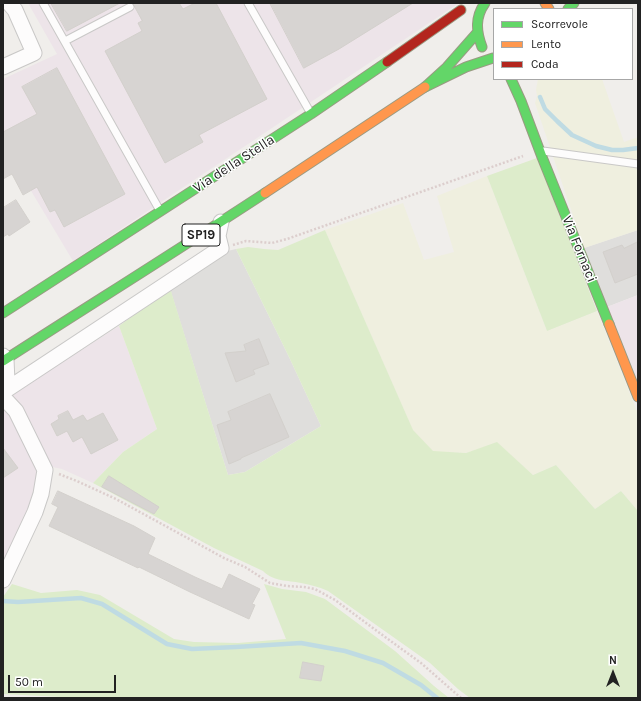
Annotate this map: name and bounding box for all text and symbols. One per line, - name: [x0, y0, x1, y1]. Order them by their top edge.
- legend: [493, 8, 633, 80]
- text: Scorrevole: [531, 17, 588, 31]
- text: Lento: [531, 37, 561, 51]
- text: Coda: [531, 57, 559, 71]
- street label: Via della Stella: [190, 131, 278, 197]
- street label: Via Fornaci: [558, 213, 600, 285]
- road number: SP19: [182, 224, 220, 246]
- north arrow: [593, 653, 633, 693]
- text: N: [609, 654, 617, 667]
- scale bar: [10, 667, 118, 693]
- text: 50 m: [15, 675, 43, 689]

